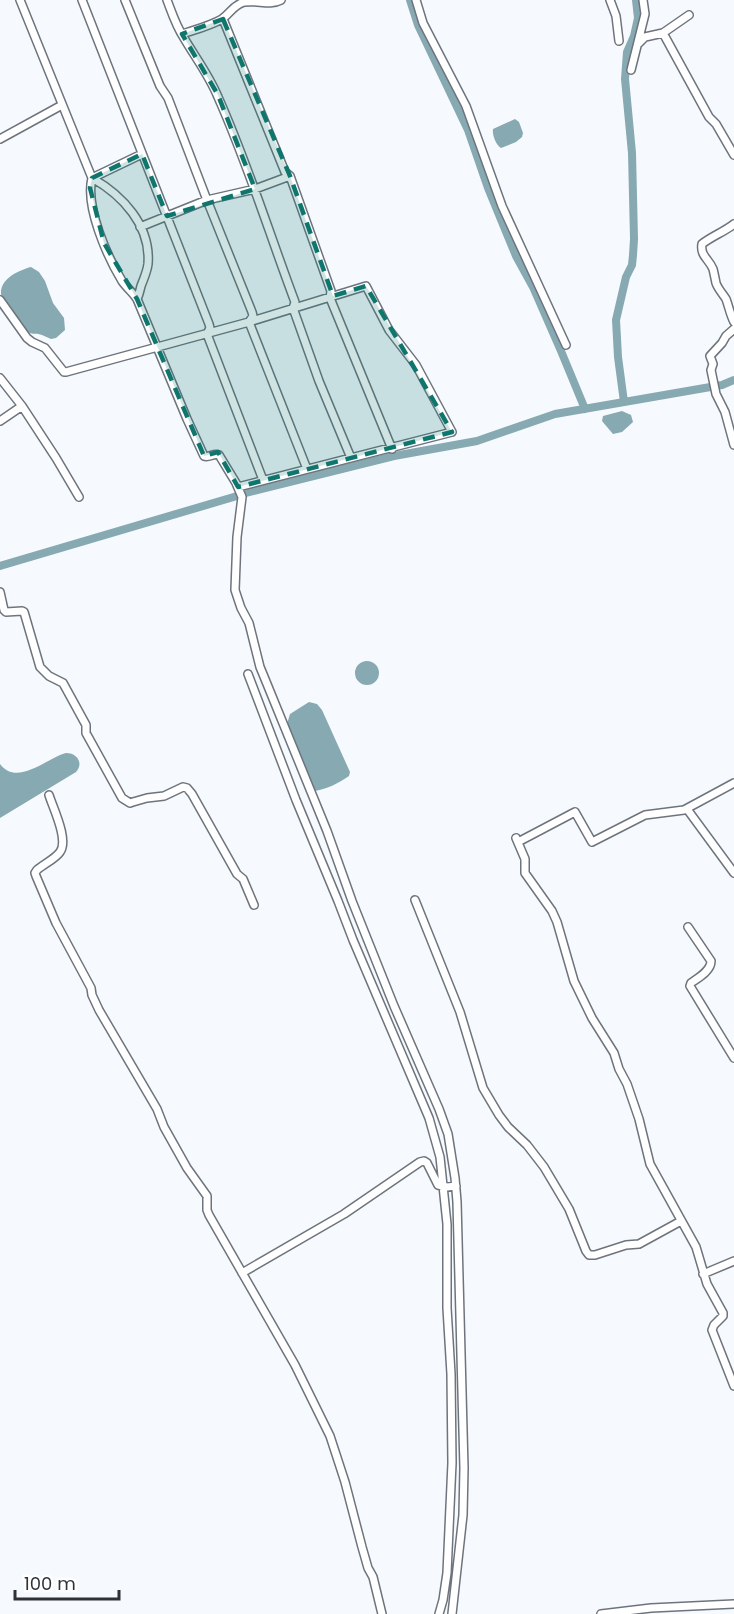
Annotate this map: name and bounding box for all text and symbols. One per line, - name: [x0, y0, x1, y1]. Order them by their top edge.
- scale bar: [15, 1563, 118, 1601]
- text: 100 m: [24, 1571, 76, 1596]

